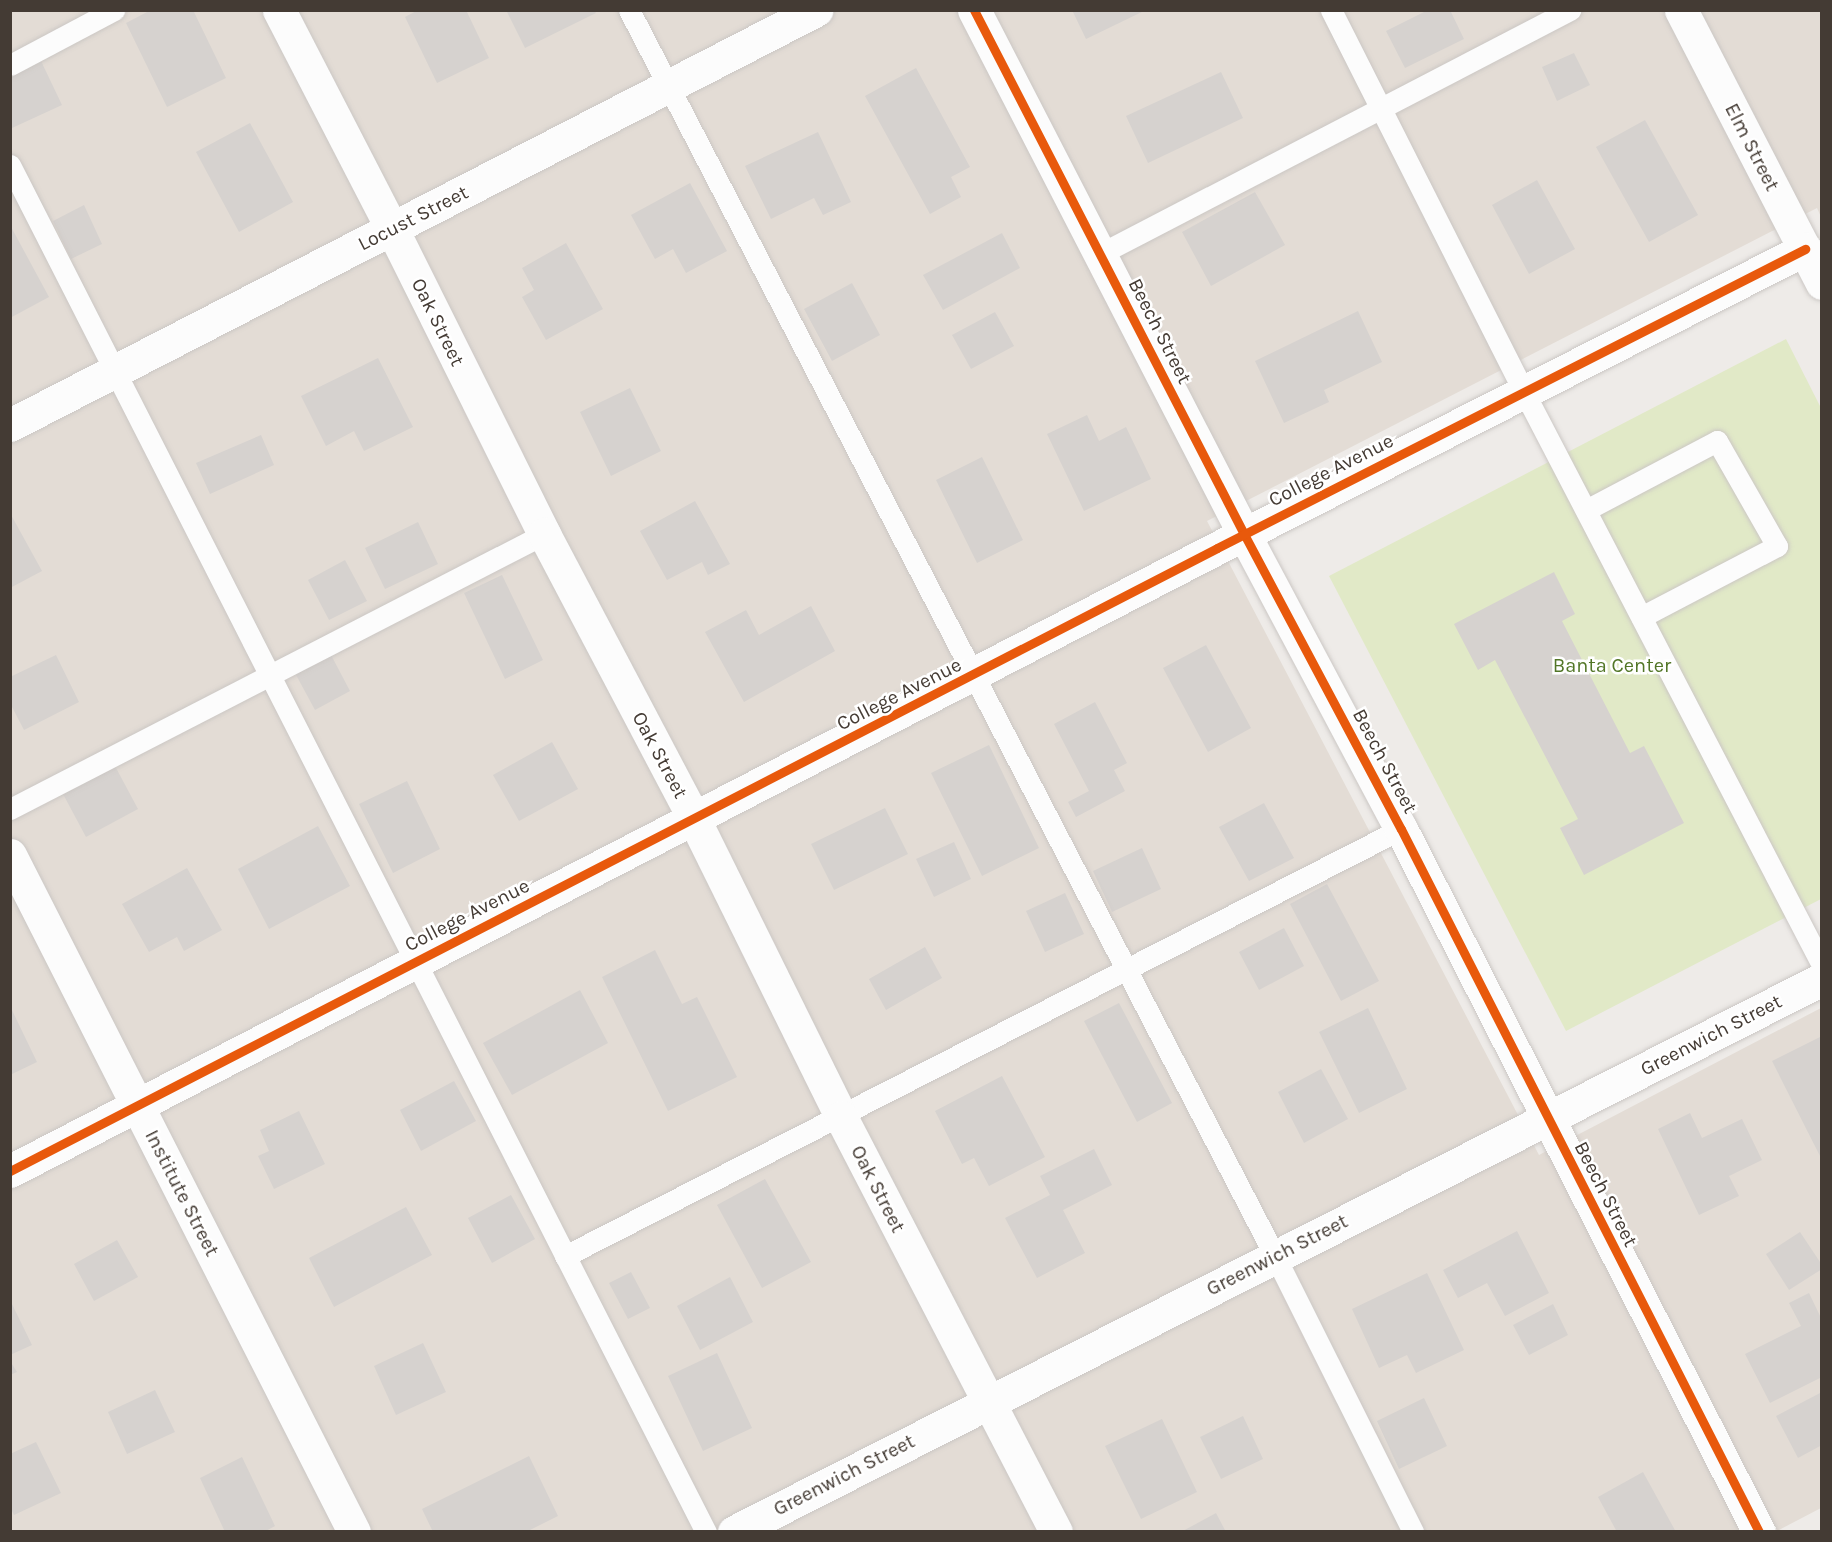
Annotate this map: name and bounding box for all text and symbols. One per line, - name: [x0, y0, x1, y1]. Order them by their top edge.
- street label: Elm Street: [1720, 99, 1784, 195]
- street label: Locust Street: [354, 180, 472, 256]
- street label: Oak Street: [406, 274, 470, 370]
- street label: Beech Street: [1123, 274, 1197, 388]
- street label: College Avenue: [1265, 428, 1397, 512]
- street label: College Avenue: [833, 652, 965, 736]
- park label: Banta Center: [1553, 653, 1671, 677]
- street label: Beech Street: [1347, 705, 1423, 817]
- street label: Oak Street: [627, 707, 693, 803]
- street label: College Avenue: [401, 873, 533, 957]
- street label: Greenwich Street: [1636, 989, 1786, 1081]
- street label: Institute Street: [140, 1126, 224, 1260]
- street label: Beech Street: [1569, 1137, 1643, 1251]
- street label: Oak Street: [846, 1141, 910, 1237]
- street label: Greenwich Street: [1202, 1209, 1352, 1301]
- street label: Greenwich Street: [769, 1429, 919, 1521]

